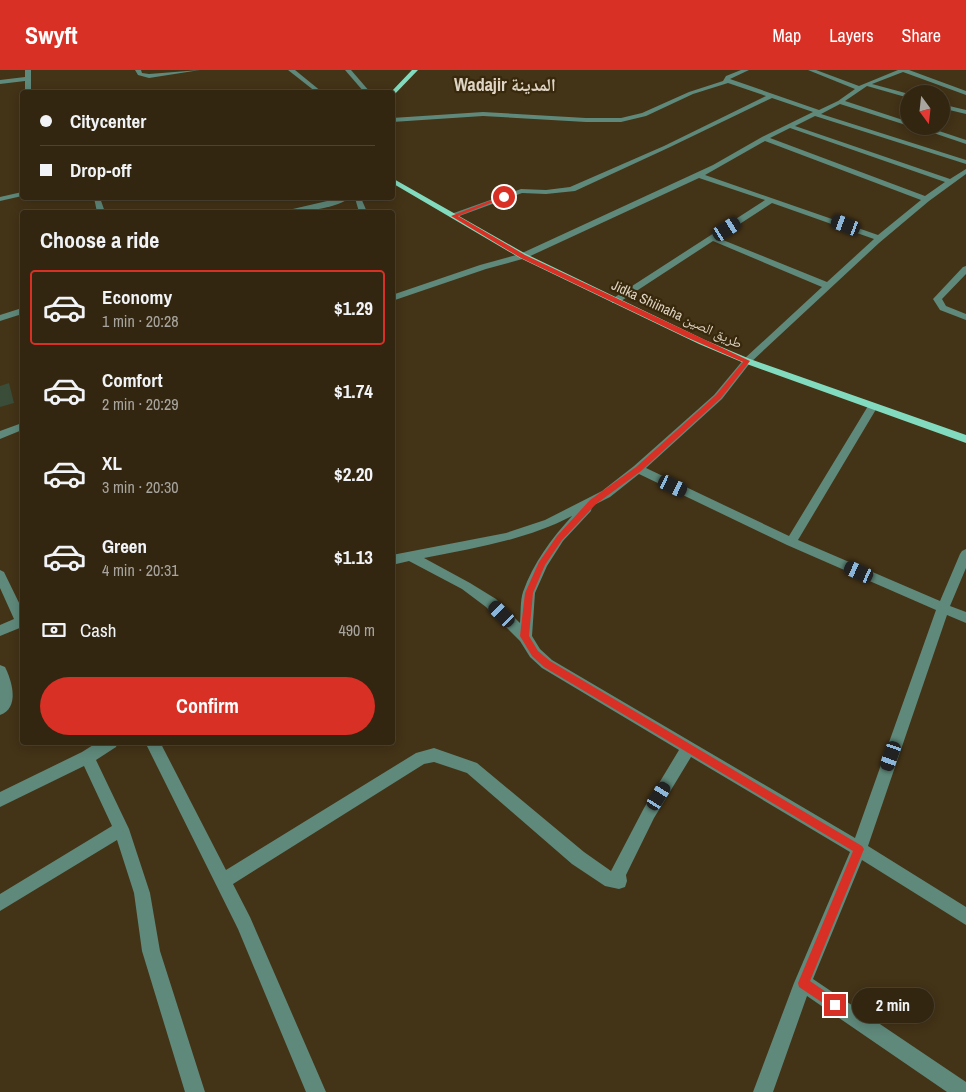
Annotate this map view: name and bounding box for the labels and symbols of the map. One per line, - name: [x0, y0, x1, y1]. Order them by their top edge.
- district label: Wadajir المدينة: [454, 72, 556, 97]
- north arrow: [900, 85, 950, 135]
- route start: [493, 186, 515, 208]
- car: [829, 213, 862, 237]
- car: [710, 215, 743, 243]
- street label: Jidka Shiinaha طريق الصين: [608, 276, 745, 353]
- car: [656, 473, 689, 499]
- car: [842, 559, 875, 585]
- car: [486, 598, 517, 630]
- car: [879, 739, 902, 773]
- car: [644, 779, 673, 813]
- callout: 2 min: [852, 988, 935, 1022]
- route end: [824, 994, 846, 1016]

